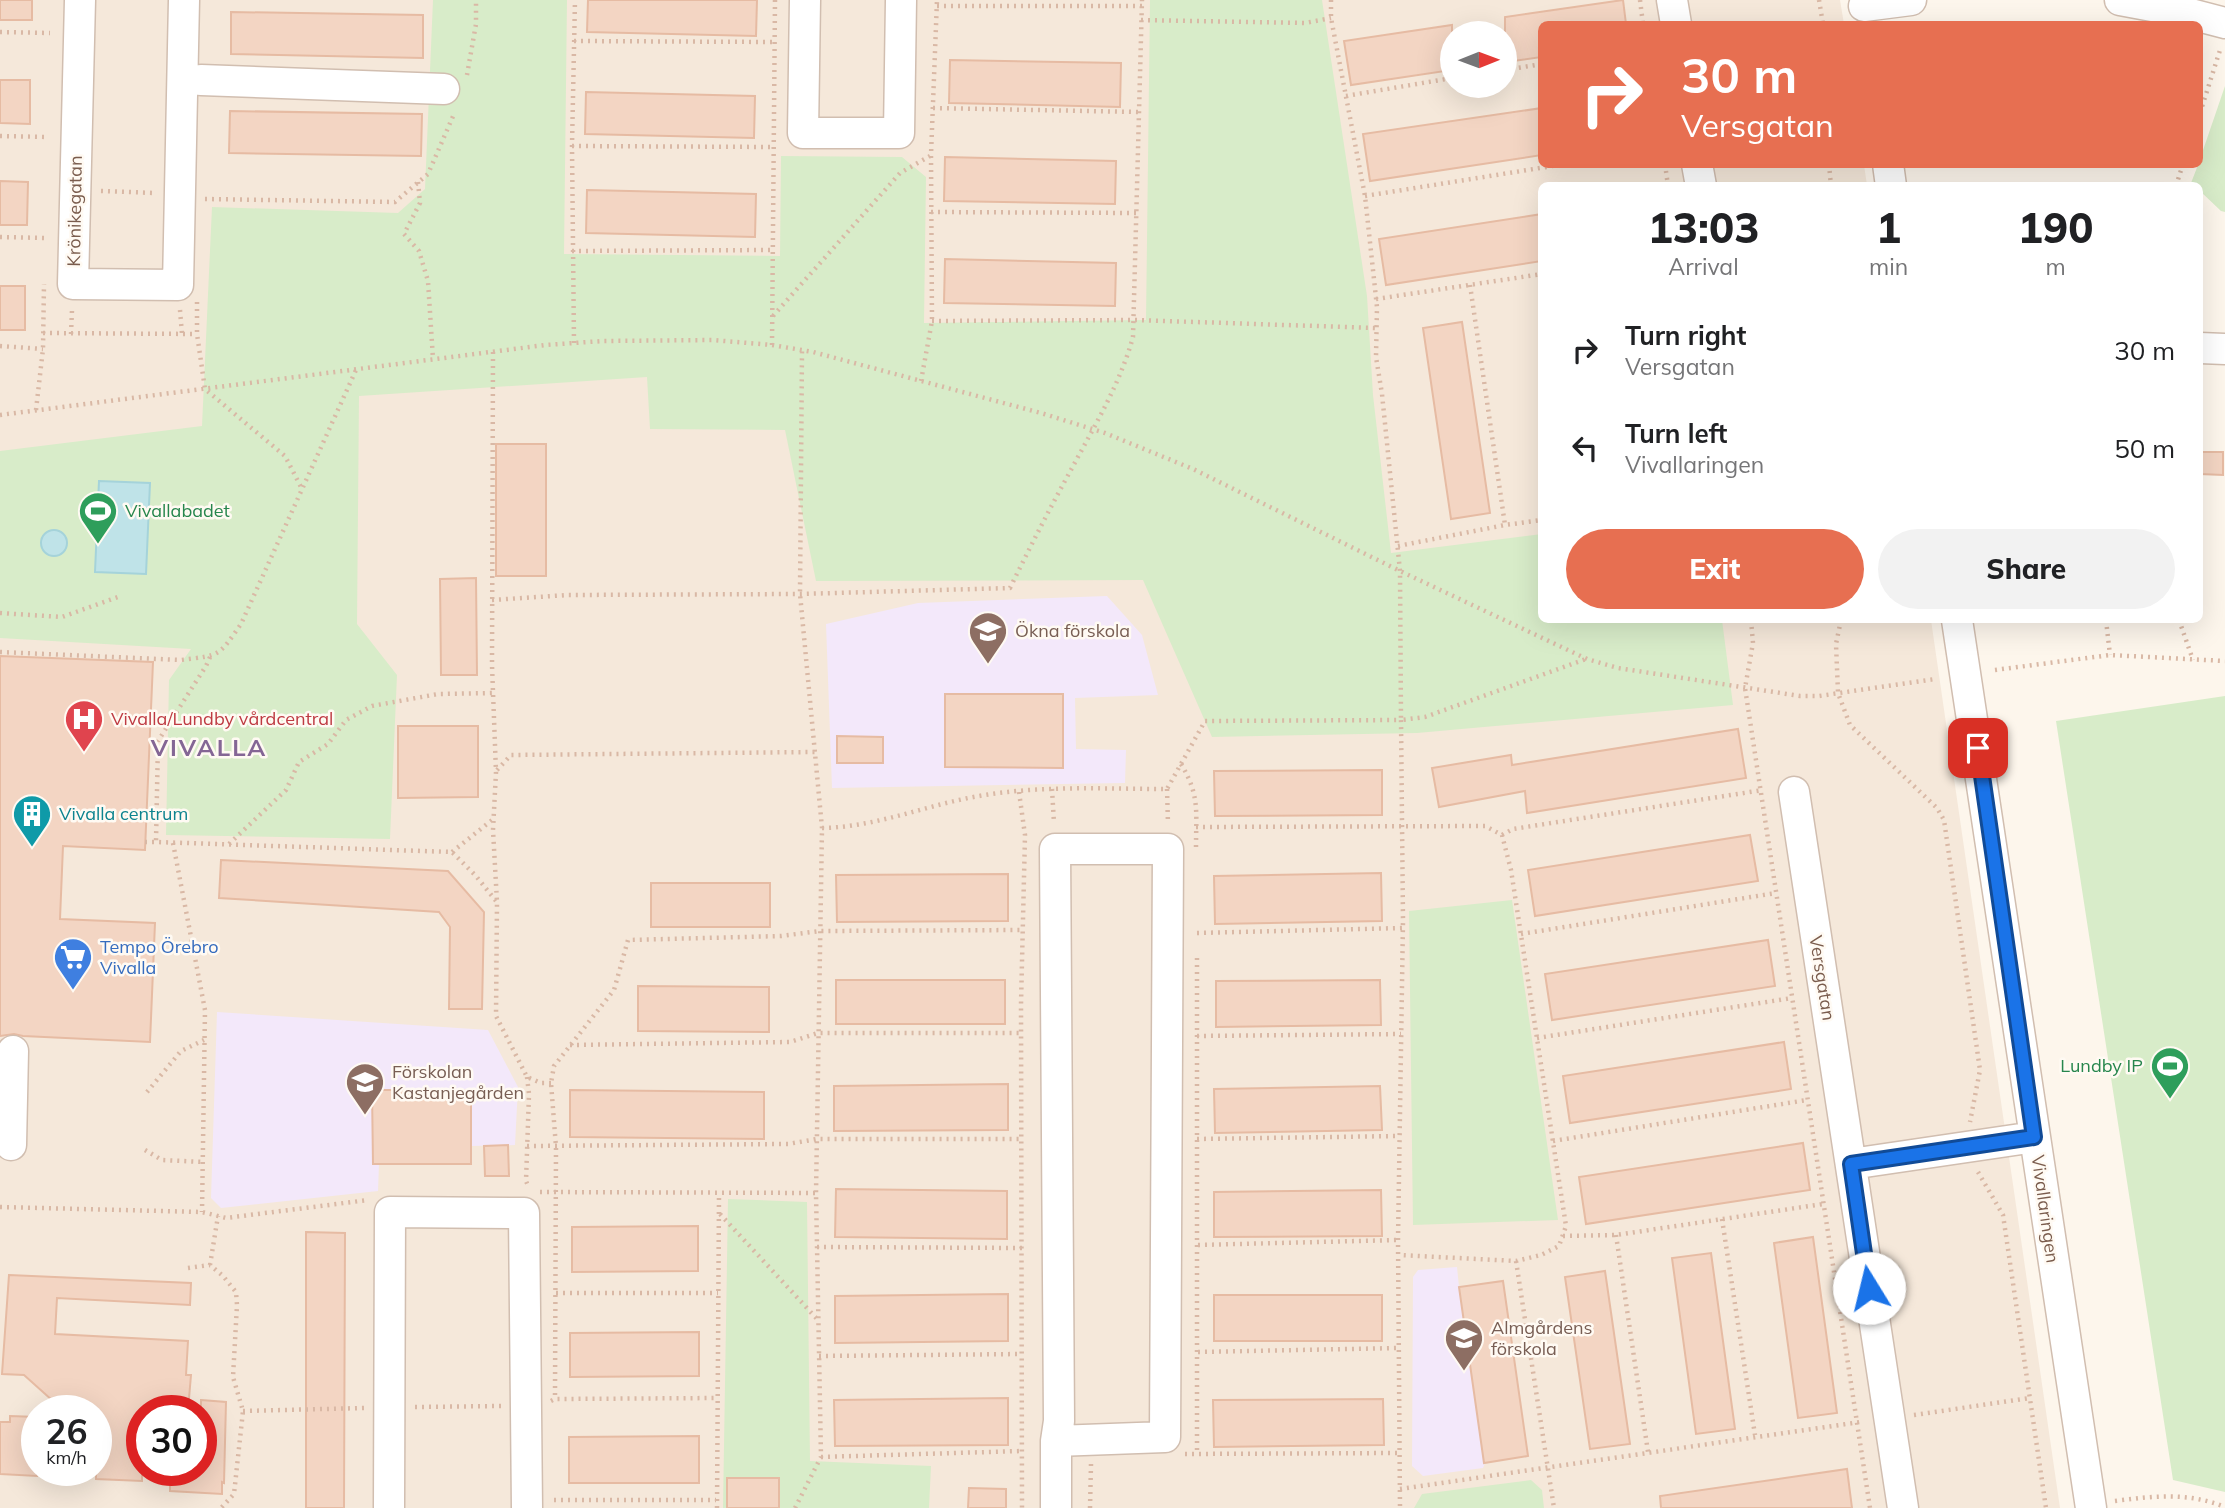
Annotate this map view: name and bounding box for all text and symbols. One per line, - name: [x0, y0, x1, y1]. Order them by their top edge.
- north arrow: [1440, 21, 1517, 98]
- map controls: [1440, 21, 1517, 98]
- text: 30 m: [1681, 44, 1797, 105]
- icon: right: [1566, 49, 1657, 140]
- text: Versgatan: [1681, 105, 1834, 145]
- street label: Krönikegatan: [62, 155, 87, 267]
- text: 13:03: [1648, 201, 1759, 254]
- text: 1: [1876, 201, 1901, 254]
- text: 190: [2018, 201, 2093, 254]
- text: Arrival: [1668, 252, 1739, 281]
- text: min: [1869, 252, 1908, 281]
- text: m: [2045, 252, 2066, 281]
- text: Turn right: [1625, 319, 1746, 352]
- icon: right: [1566, 331, 1604, 369]
- text: 30 m: [2114, 334, 2175, 367]
- text: Versgatan: [1625, 352, 1735, 381]
- text: Turn left: [1625, 417, 1727, 450]
- icon: left: [1566, 429, 1604, 467]
- text: 50 m: [2114, 432, 2175, 465]
- text: Vivallaringen: [1625, 450, 1764, 479]
- sports icon: Vivallabadet: [77, 490, 119, 545]
- place label: Vivallabadet: [125, 499, 230, 522]
- button: Exit: [1566, 529, 1864, 609]
- button: Share: [1878, 529, 2175, 609]
- school or university icon: Ökna förskola: [967, 610, 1009, 665]
- place label: Ökna förskola: [1015, 619, 1130, 642]
- hospital icon: Vivalla/Lundby vårdcentral: [63, 698, 105, 753]
- place label: Vivalla/Lundby vårdcentral: [111, 707, 333, 730]
- pin: [1948, 718, 2008, 778]
- icon: arrive: [1959, 729, 1997, 767]
- district label: VIVALLA: [150, 732, 267, 762]
- building icon: Vivalla centrum: [11, 793, 53, 848]
- place label: Vivalla centrum: [59, 802, 188, 825]
- street label: Versgatan: [1804, 934, 1841, 1022]
- place label: Tempo Örebro Vivalla: [100, 935, 218, 979]
- supermarket icon: Tempo Örebro Vivalla: [52, 936, 94, 991]
- sports icon: Lundby IP: [2149, 1045, 2191, 1100]
- place label: Lundby IP: [2060, 1054, 2143, 1077]
- place label: Förskolan Kastanjegården: [392, 1060, 524, 1104]
- school or university icon: Förskolan Kastanjegården: [344, 1061, 386, 1116]
- street label: Vivallaringen: [2027, 1153, 2064, 1264]
- position arrow: [1832, 1251, 1906, 1325]
- place label: Almgårdens förskola: [1491, 1316, 1593, 1360]
- school or university icon: Almgårdens förskola: [1443, 1317, 1485, 1372]
- speed limit sign: 30: [126, 1395, 217, 1486]
- text: 26: [45, 1409, 88, 1453]
- text: km/h: [46, 1446, 87, 1469]

